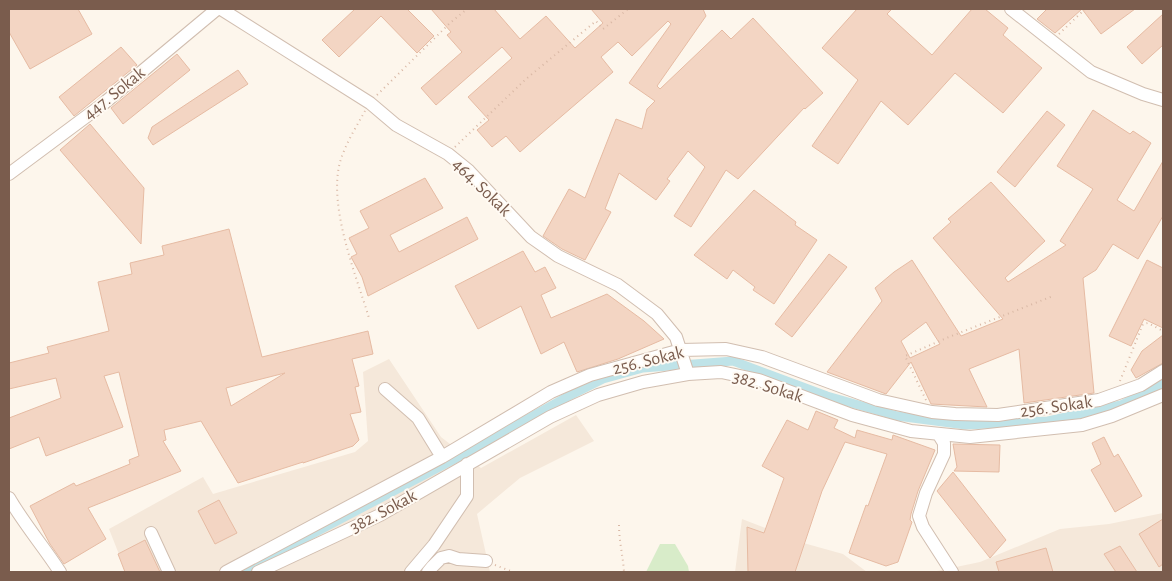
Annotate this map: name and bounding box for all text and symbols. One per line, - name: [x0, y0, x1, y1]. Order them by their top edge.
- street label: 447. Sokak: [80, 63, 149, 124]
- street label: 464. Sokak: [448, 155, 515, 221]
- street label: 256. Sokak: [611, 343, 686, 378]
- street label: 382. Sokak: [730, 368, 806, 406]
- street label: 256. Sokak: [1019, 393, 1094, 421]
- street label: 382. Sokak: [347, 487, 420, 537]

